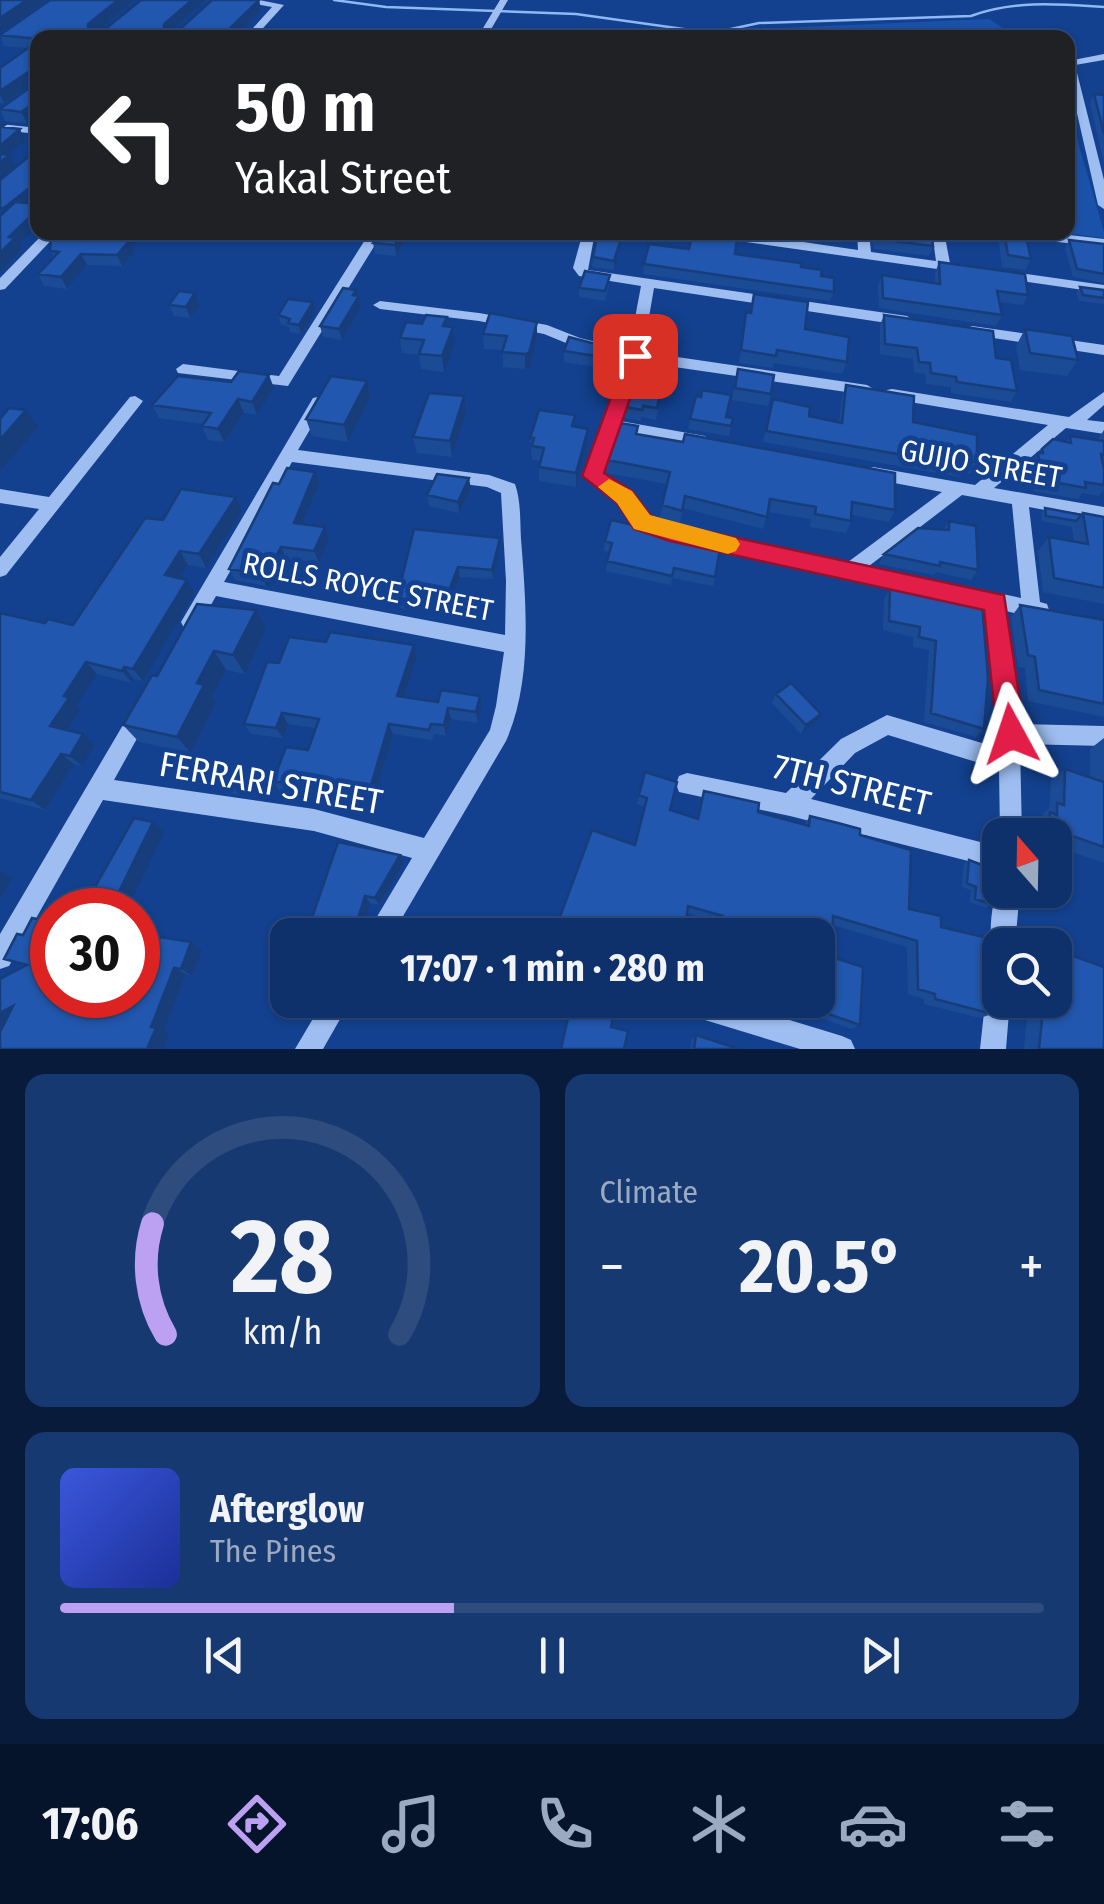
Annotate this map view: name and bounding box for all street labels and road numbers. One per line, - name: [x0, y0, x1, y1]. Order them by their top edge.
- street label: GUIJO STREET: [897, 432, 1065, 496]
- street label: ROLLS ROYCE STREET: [240, 545, 496, 629]
- street label: FERRARI STREET: [156, 743, 387, 823]
- street label: 7TH STREET: [769, 745, 936, 825]

